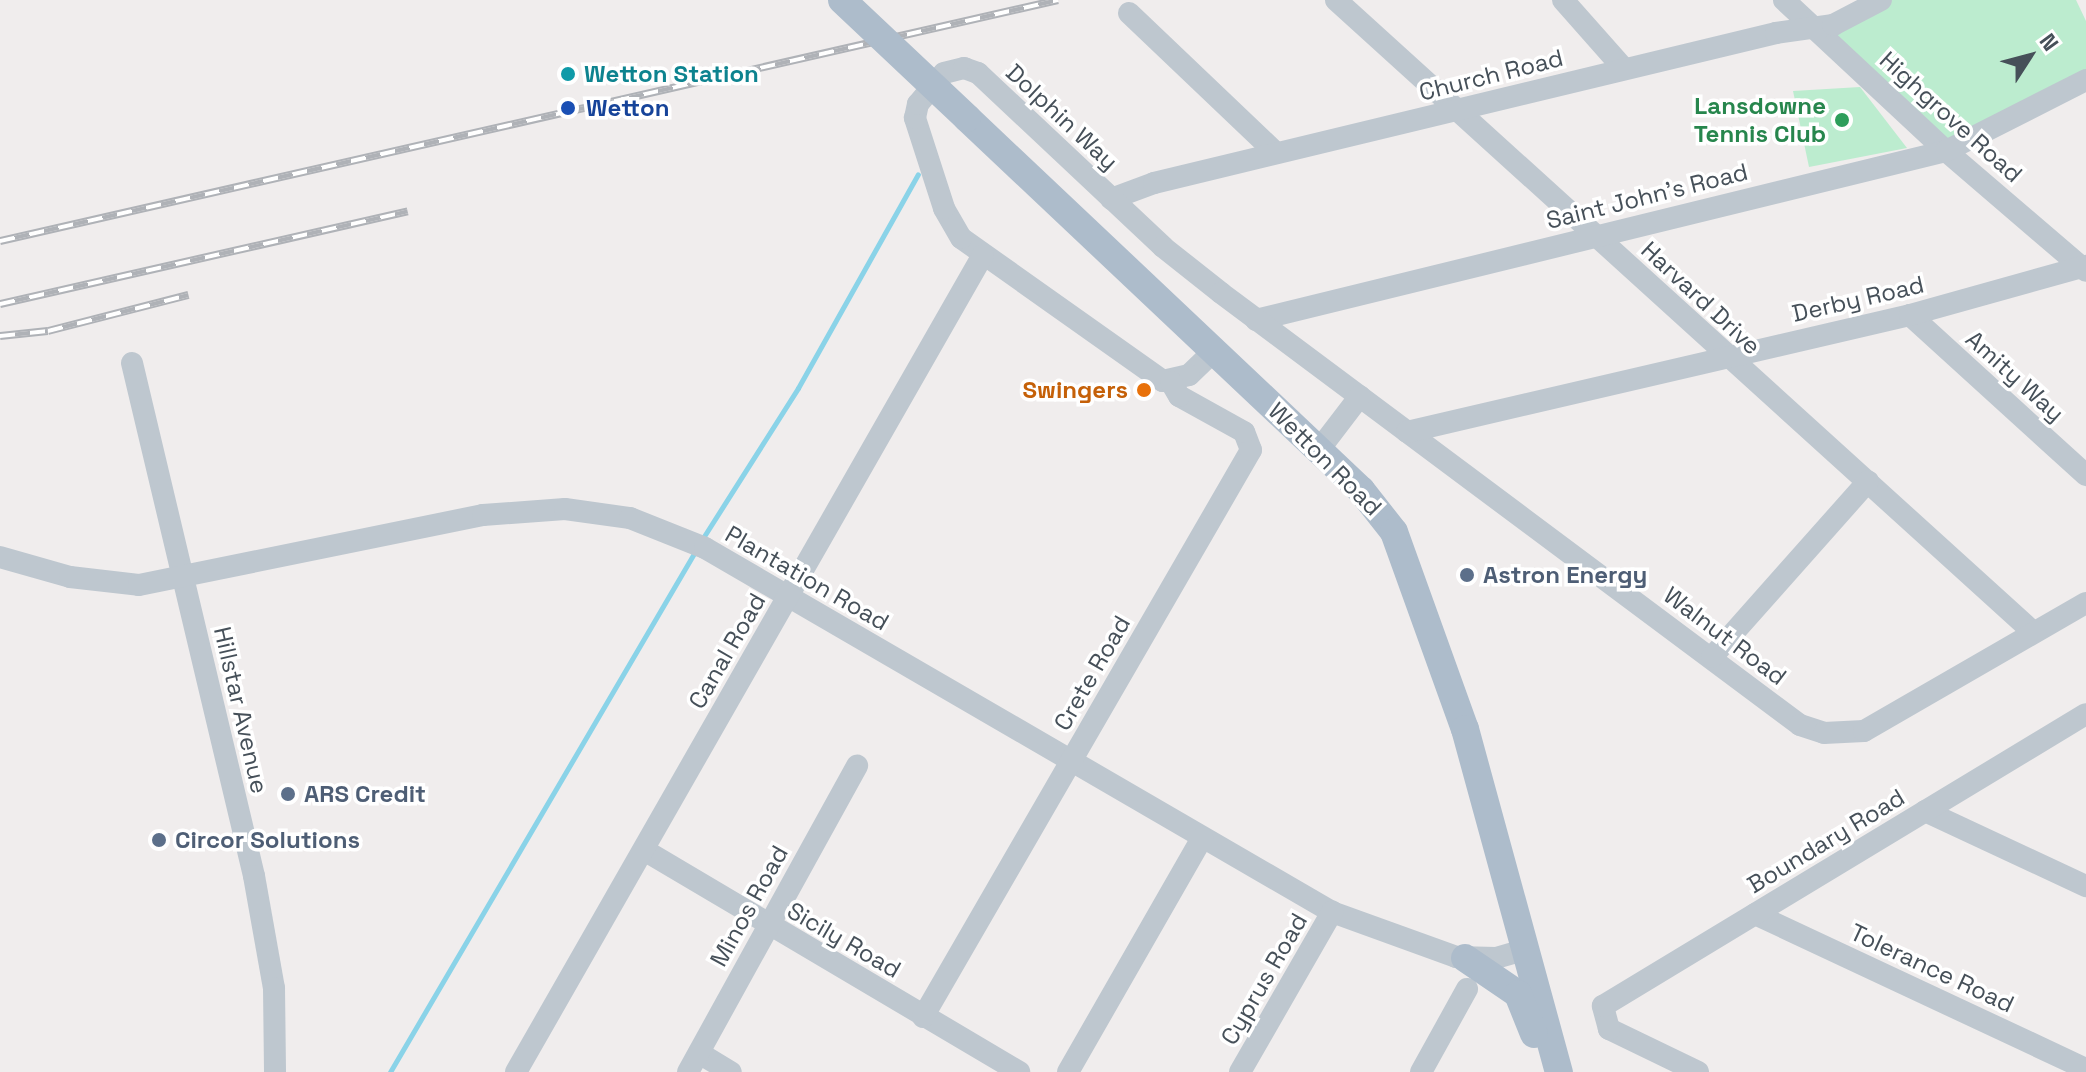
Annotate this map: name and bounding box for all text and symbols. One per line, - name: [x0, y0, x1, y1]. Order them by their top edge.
- north arrow: [1990, 16, 2070, 96]
- text: N: [2034, 28, 2065, 56]
- street label: Church Road: [1416, 43, 1566, 107]
- street label: Highgrove Road: [1874, 45, 2028, 189]
- street label: Dolphin Way: [1000, 58, 1124, 176]
- place label: Wetton Station: [584, 60, 759, 88]
- marker: Wetton Station: [559, 65, 577, 83]
- place label: Lansdowne Tennis Club: [1694, 92, 1826, 148]
- place label: Wetton: [586, 94, 669, 122]
- marker: Wetton: [557, 97, 579, 119]
- marker: Lansdowne Tennis Club: [1833, 111, 1851, 129]
- street label: Saint John's Road: [1543, 157, 1751, 235]
- street label: Harvard Drive: [1635, 235, 1767, 361]
- street label: Derby Road: [1789, 270, 1927, 328]
- street label: Amity Way: [1960, 324, 2070, 428]
- place label: Swingers: [1023, 376, 1128, 404]
- marker: Swingers: [1135, 381, 1153, 399]
- street label: Wetton Road: [1262, 396, 1388, 522]
- street label: Plantation Road: [720, 520, 894, 636]
- place label: Astron Energy: [1483, 561, 1647, 589]
- marker: Astron Energy: [1458, 566, 1476, 584]
- street label: Walnut Road: [1658, 581, 1792, 691]
- street label: Canal Road: [682, 588, 772, 714]
- street label: Crete Road: [1048, 611, 1136, 735]
- street label: Hillstar Avenue: [208, 624, 274, 796]
- place label: ARS Credit: [304, 780, 426, 808]
- street label: Boundary Road: [1742, 783, 1910, 899]
- marker: ARS Credit: [279, 785, 297, 803]
- place label: Circor Solutions: [175, 826, 360, 854]
- marker: Circor Solutions: [150, 831, 168, 849]
- street label: Minos Road: [704, 840, 794, 972]
- street label: Sicily Road: [782, 896, 906, 984]
- street label: Cyprus Road: [1215, 908, 1313, 1050]
- street label: Tolerance Road: [1846, 917, 2018, 1019]

